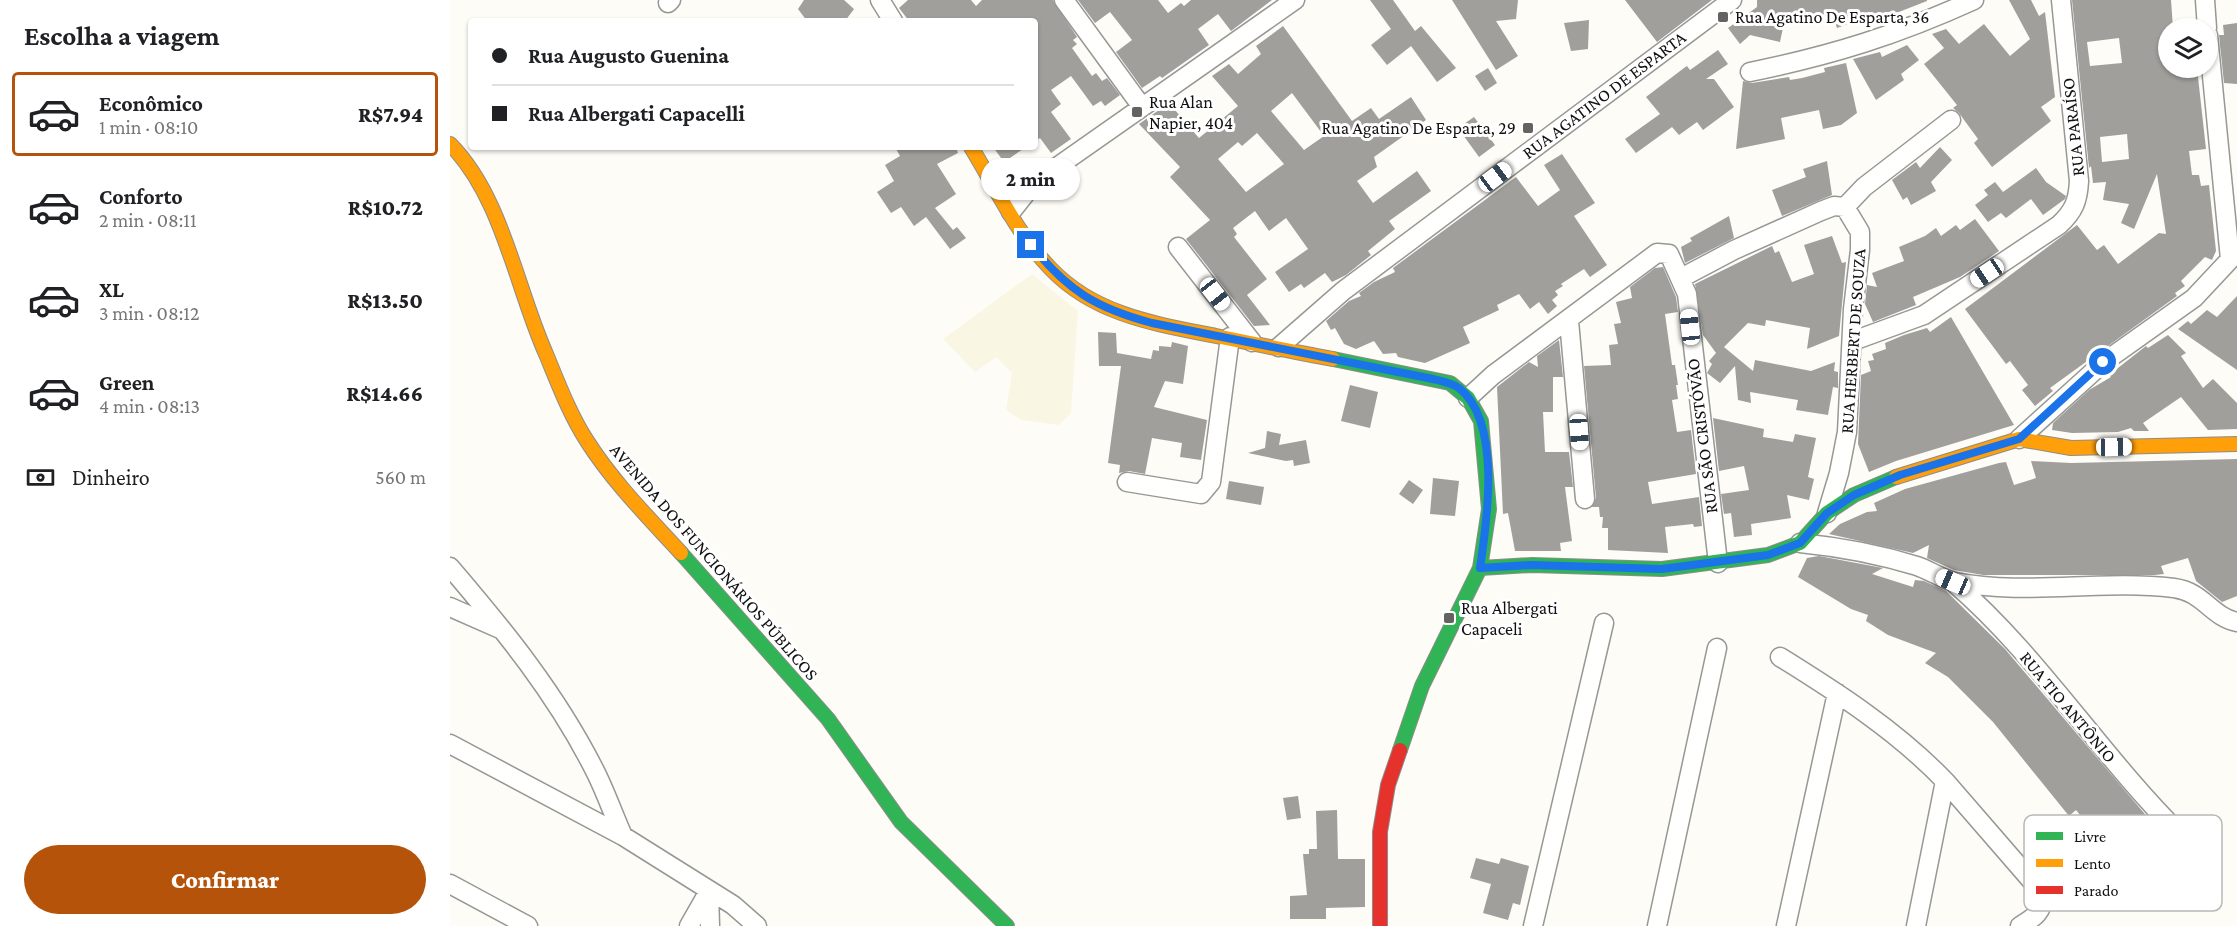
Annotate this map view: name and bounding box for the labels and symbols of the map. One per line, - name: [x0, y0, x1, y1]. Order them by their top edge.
- place label: Rua Agatino De Esparta, 36: [1735, 7, 1929, 27]
- marker: Rua Agatino De Esparta, 36: [1716, 10, 1730, 24]
- street label: RUA AGATINO DE ESPARTA: [1518, 27, 1690, 163]
- street label: RUA PARAÍSO: [2058, 77, 2088, 177]
- place label: Rua Alan Napier, 404: [1149, 92, 1233, 133]
- marker: Rua Alan Napier, 404: [1130, 105, 1144, 119]
- place label: Rua Agatino De Esparta, 29: [1322, 118, 1516, 138]
- marker: Rua Agatino De Esparta, 29: [1521, 121, 1535, 135]
- callout: 2 min: [982, 158, 1080, 200]
- car: [1475, 159, 1515, 195]
- route end: [1017, 231, 1044, 258]
- street label: RUA HERBERT DE SOUZA: [1837, 247, 1869, 434]
- car: [1967, 255, 2007, 291]
- car: [1197, 274, 1233, 314]
- car: [1679, 308, 1701, 346]
- route start: [2089, 348, 2116, 375]
- street label: RUA SÃO CRISTÓVÃO: [1683, 357, 1721, 515]
- car: [1569, 413, 1589, 451]
- car: [2096, 438, 2132, 456]
- street label: AVENIDA DOS FUNCIONÁRIOS PÚBLICOS: [606, 440, 822, 684]
- car: [1933, 567, 1973, 597]
- place label: Rua Albergati Capaceli: [1461, 598, 1558, 639]
- marker: Rua Albergati Capaceli: [1442, 611, 1456, 625]
- street label: RUA TIO ANTÔNIO: [2016, 648, 2120, 766]
- legend: [2024, 815, 2222, 911]
- text: Livre: [2074, 828, 2106, 845]
- text: Lento: [2074, 855, 2111, 872]
- text: Parado: [2074, 882, 2118, 899]

